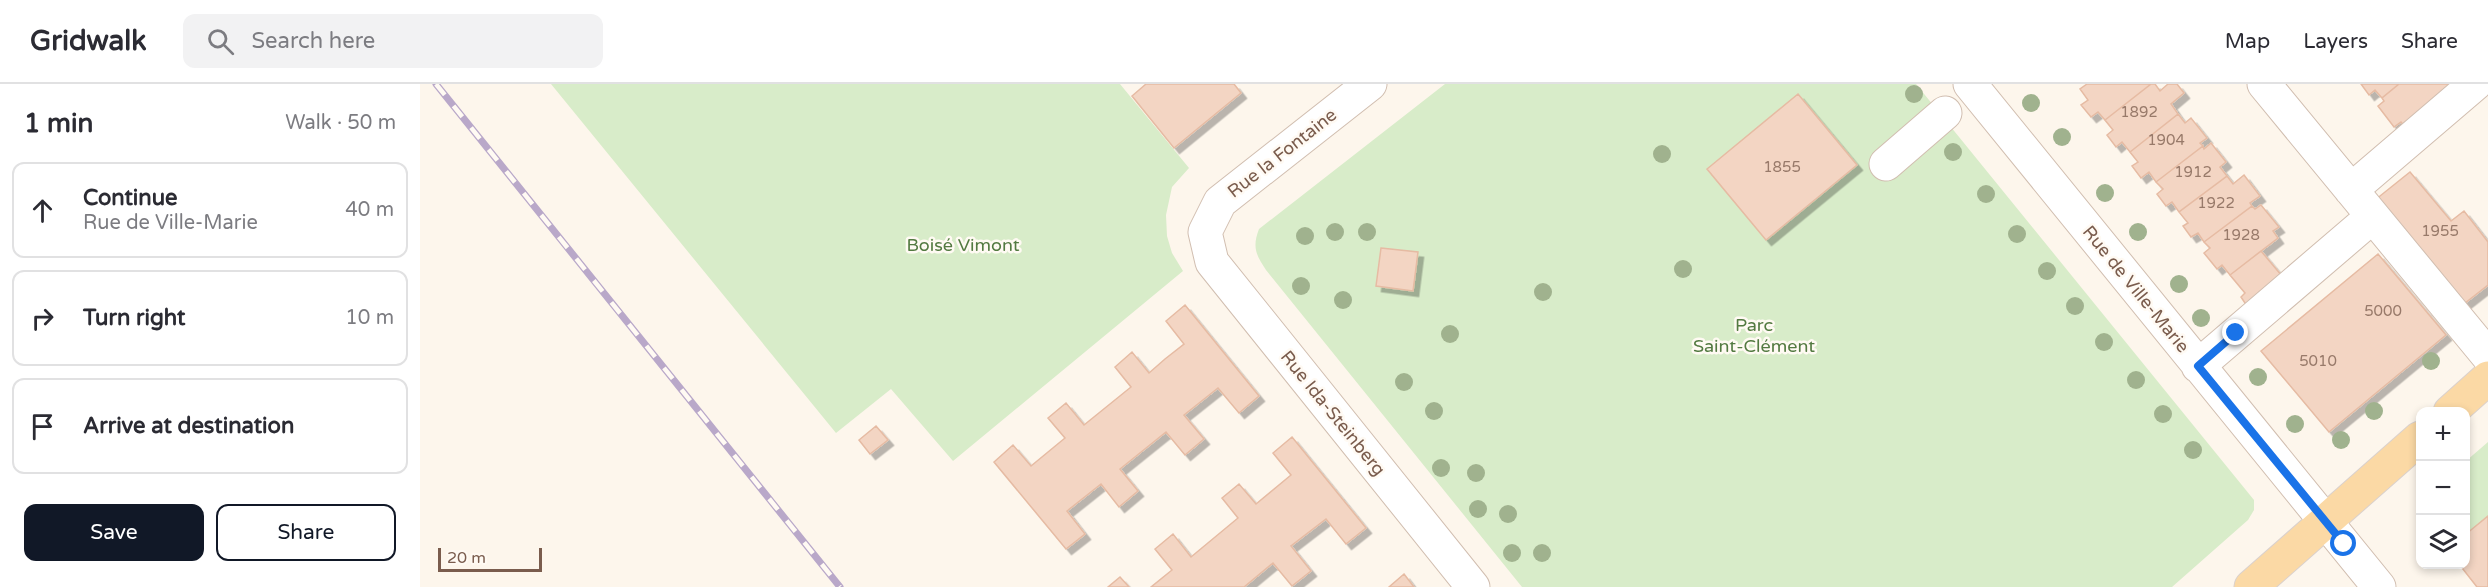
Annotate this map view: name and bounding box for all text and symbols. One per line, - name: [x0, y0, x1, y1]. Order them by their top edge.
- search box: [183, 14, 603, 68]
- text: Gridwalk: [30, 24, 147, 58]
- icon: search: [204, 25, 237, 58]
- text: Search here: [252, 28, 375, 54]
- text: Map: [2225, 29, 2270, 54]
- text: Layers: [2303, 29, 2368, 54]
- text: Share: [2401, 29, 2458, 54]
- house number: 1892: [2120, 103, 2158, 121]
- street label: Rue la Fontaine: [1223, 104, 1341, 202]
- text: 1 min: [24, 108, 93, 139]
- text: Walk · 50 m: [285, 111, 396, 135]
- house number: 1904: [2147, 131, 2185, 149]
- house number: 1855: [1763, 158, 1801, 176]
- house number: 1912: [2174, 163, 2212, 181]
- text: Continue: [83, 185, 178, 211]
- icon: ahead: [26, 194, 59, 227]
- house number: 1922: [2197, 194, 2235, 212]
- text: 40 m: [345, 198, 394, 222]
- text: Rue de Ville-Marie: [83, 211, 258, 235]
- street label: Rue de Ville-Marie: [2078, 221, 2194, 357]
- house number: 1955: [2421, 222, 2459, 240]
- house number: 1928: [2222, 226, 2260, 244]
- park label: Boisé Vimont: [906, 234, 1020, 256]
- icon: right: [26, 302, 59, 335]
- house number: 5000: [2364, 302, 2402, 320]
- text: Turn right: [83, 305, 185, 331]
- text: 10 m: [345, 306, 394, 330]
- park label: Parc Saint-Clément: [1693, 314, 1815, 357]
- route end: [2222, 319, 2248, 345]
- street label: Rue Ida-Steinberg: [1276, 346, 1390, 480]
- house number: 5010: [2299, 352, 2337, 370]
- map controls: [2416, 407, 2470, 569]
- button: +: [2416, 407, 2470, 461]
- icon: arrive: [26, 410, 59, 443]
- text: Arrive at destination: [83, 413, 294, 439]
- button: −: [2416, 461, 2470, 515]
- button: Save: [24, 504, 204, 561]
- button: Share: [216, 504, 396, 561]
- button: layers: [2416, 515, 2470, 569]
- route start: [2330, 530, 2356, 556]
- scale bar: [438, 545, 542, 572]
- text: 20 m: [447, 548, 486, 568]

